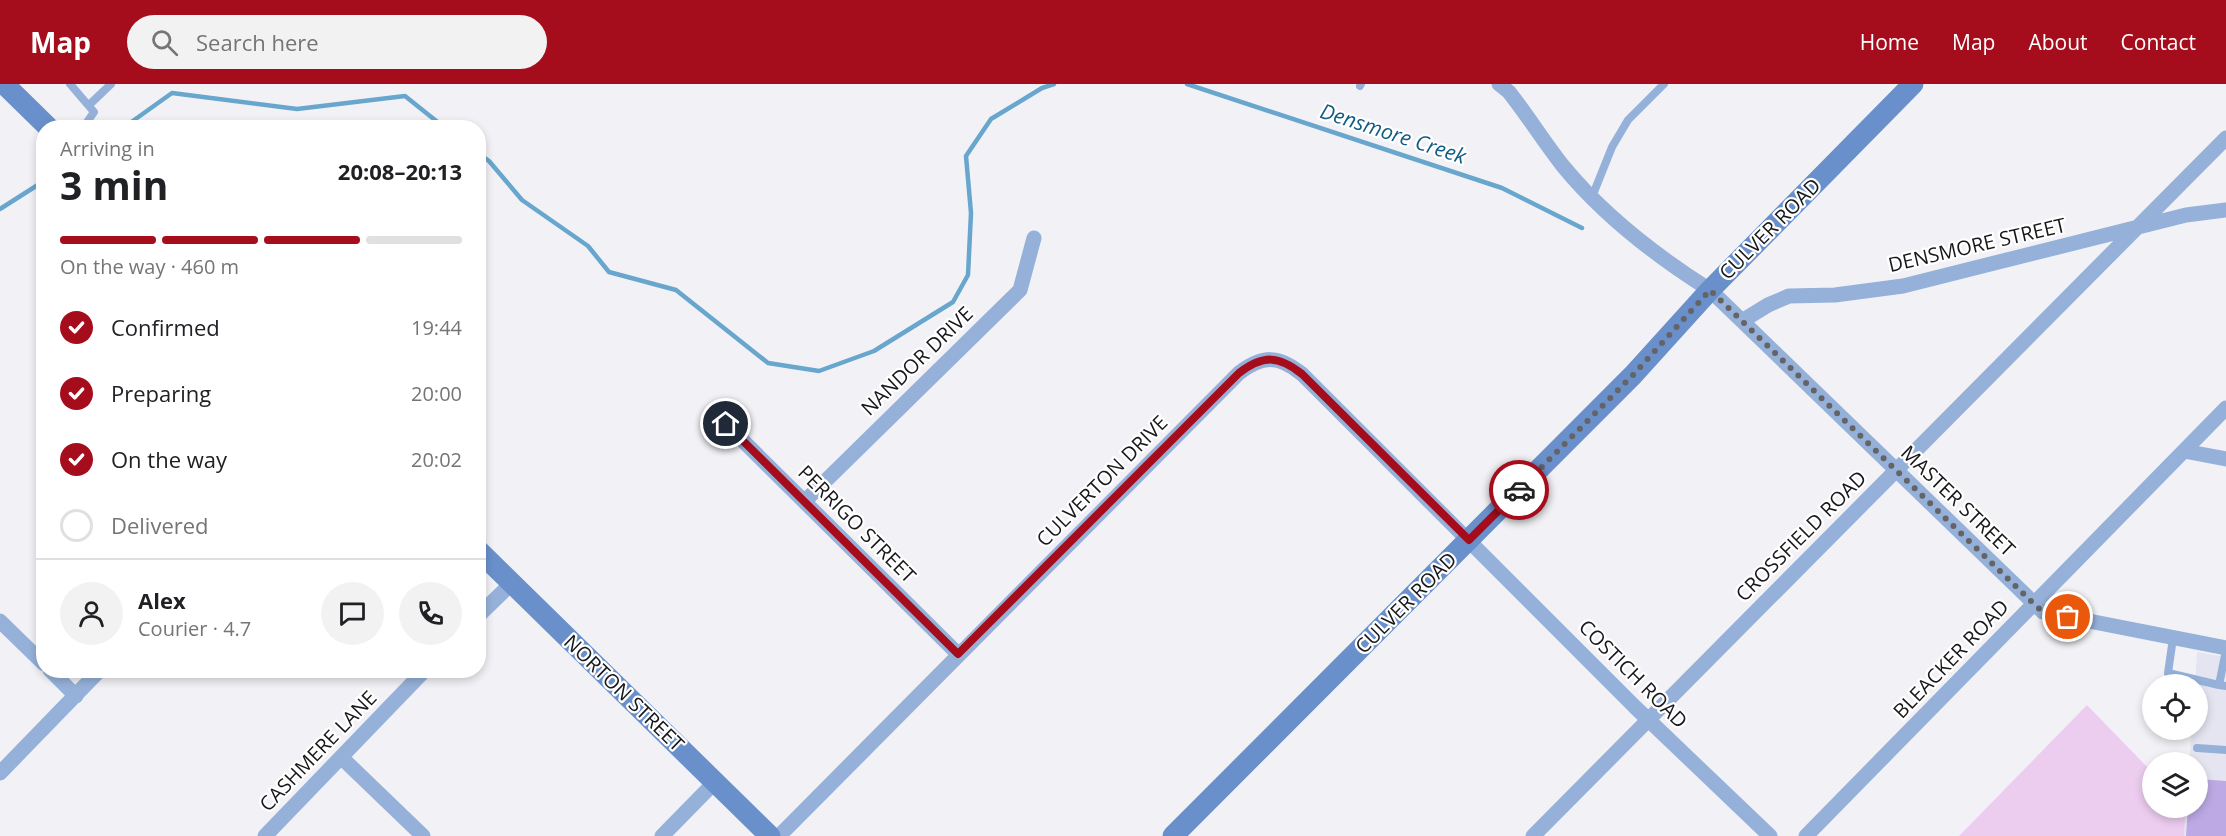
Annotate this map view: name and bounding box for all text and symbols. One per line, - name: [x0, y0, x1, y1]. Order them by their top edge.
- search box: [127, 15, 547, 69]
- text: Map: [30, 23, 91, 61]
- icon: search: [148, 26, 181, 59]
- text: Search here: [196, 27, 319, 57]
- text: Home: [1860, 28, 1919, 56]
- text: Map: [1952, 28, 1995, 56]
- text: About: [2028, 28, 2088, 56]
- text: Contact: [2121, 28, 2196, 56]
- water label: Densmore Creek: [1317, 96, 1471, 170]
- text: Arriving in: [60, 135, 155, 162]
- text: 20:08–20:13: [338, 156, 462, 186]
- text: 3 min: [60, 158, 168, 211]
- street label: CULVER ROAD: [1713, 172, 1826, 285]
- street label: DENSMORE STREET: [1885, 211, 2068, 278]
- text: On the way · 460 m: [60, 253, 239, 280]
- street label: NANDOR DRIVE: [855, 300, 978, 421]
- icon: check: [60, 311, 93, 344]
- text: Confirmed: [111, 312, 220, 342]
- text: 19:44: [411, 314, 462, 341]
- icon: check: [60, 377, 93, 410]
- text: Preparing: [111, 378, 211, 408]
- text: 20:00: [411, 380, 462, 407]
- pin: [700, 398, 751, 449]
- icon: home: [709, 407, 742, 440]
- street label: CULVERTON DRIVE: [1030, 409, 1173, 552]
- street label: MASTER STREET: [1895, 439, 2021, 562]
- icon: check: [60, 443, 93, 476]
- text: On the way: [111, 444, 227, 474]
- text: 20:02: [411, 446, 462, 473]
- street label: PERRIGO STREET: [793, 459, 922, 588]
- courier: [1489, 460, 1549, 520]
- street label: CROSSFIELD ROAD: [1729, 464, 1872, 607]
- icon: car: [1503, 474, 1536, 507]
- text: Delivered: [111, 510, 209, 540]
- street label: CULVER ROAD: [1349, 546, 1462, 659]
- button: person: [60, 582, 123, 645]
- button: chat: [321, 582, 384, 645]
- button: phone: [399, 582, 462, 645]
- text: Alex: [138, 585, 186, 615]
- pin: [2042, 591, 2093, 642]
- street label: BLEACKER ROAD: [1887, 593, 2014, 724]
- icon: bag: [2051, 600, 2084, 633]
- street label: COSTICH ROAD: [1573, 613, 1694, 734]
- text: Courier · 4.7: [138, 615, 251, 642]
- street label: NORTON STREET: [558, 628, 690, 757]
- map controls: [2142, 674, 2208, 818]
- button: locate: [2142, 674, 2208, 740]
- street label: CASHMERE LANE: [253, 684, 382, 817]
- button: layers: [2142, 752, 2208, 818]

